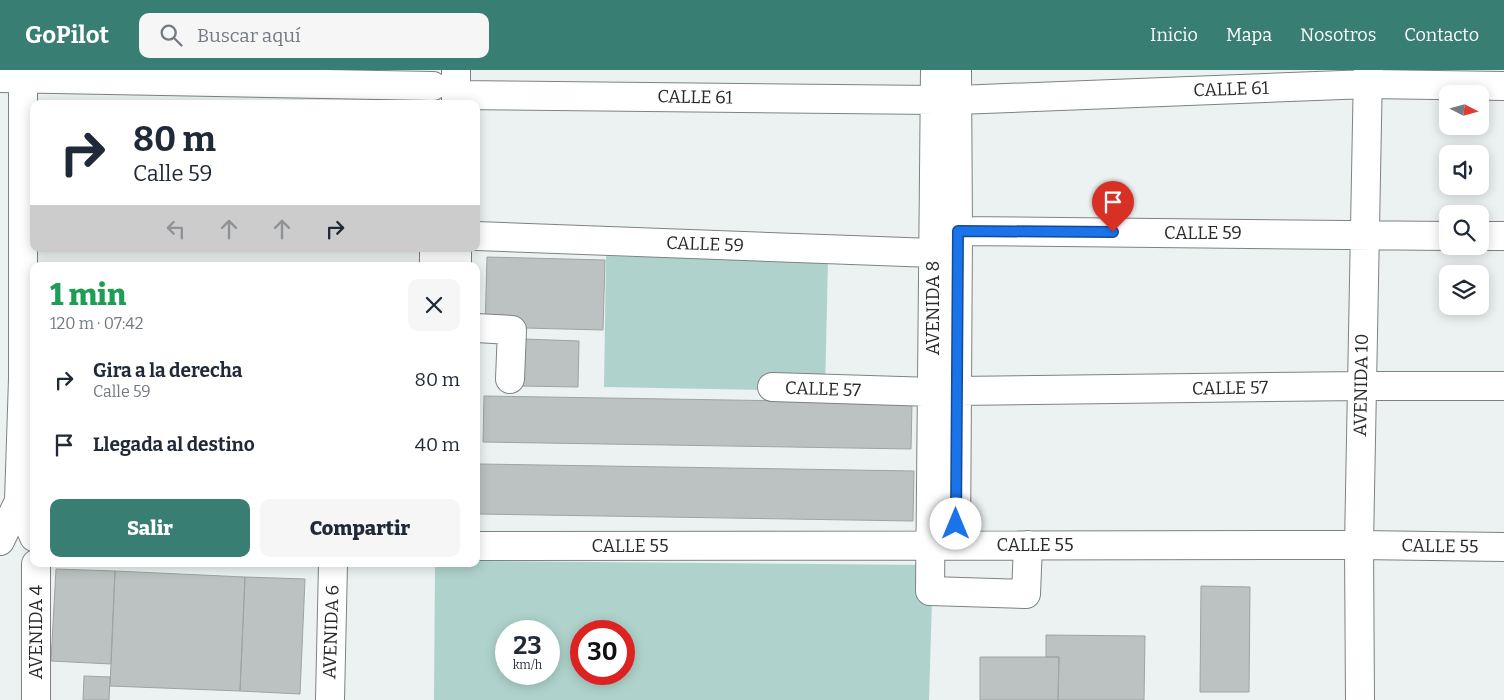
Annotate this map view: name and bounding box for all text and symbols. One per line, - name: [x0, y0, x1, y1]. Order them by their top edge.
- search box: [139, 13, 489, 58]
- text: GoPilot: [25, 21, 109, 49]
- icon: search: [157, 21, 185, 49]
- text: Buscar aquí: [197, 24, 301, 47]
- text: Inicio: [1150, 24, 1198, 46]
- text: Mapa: [1226, 24, 1272, 46]
- text: Nosotros: [1300, 24, 1376, 46]
- text: Contacto: [1404, 24, 1479, 46]
- street label: CALLE 61: [1193, 77, 1270, 101]
- street label: CALLE 61: [657, 85, 734, 109]
- north arrow: [1439, 85, 1489, 135]
- map controls: [1439, 85, 1489, 315]
- text: 80 m: [133, 118, 216, 160]
- icon: right: [50, 120, 115, 185]
- button: sound: [1439, 145, 1489, 195]
- text: Calle 59: [133, 160, 212, 187]
- pin: [1092, 181, 1134, 232]
- icon: arrive: [1099, 188, 1127, 216]
- button: search: [1439, 205, 1489, 255]
- icon: left: [162, 215, 190, 243]
- icon: ahead: [215, 215, 243, 243]
- icon: ahead: [268, 215, 296, 243]
- icon: right: [321, 215, 349, 243]
- street label: CALLE 59: [1164, 222, 1242, 244]
- street label: CALLE 59: [666, 232, 744, 256]
- street label: AVENIDA 8: [922, 261, 944, 355]
- button: layers: [1439, 265, 1489, 315]
- text: 1 min: [50, 277, 126, 313]
- button: close: [408, 279, 460, 331]
- text: 120 m · 07:42: [50, 314, 143, 333]
- street label: AVENIDA 10: [1349, 334, 1373, 436]
- text: Gira a la derecha: [93, 359, 242, 382]
- icon: right: [50, 366, 78, 394]
- text: 80 m: [414, 368, 460, 391]
- street label: CALLE 57: [1192, 376, 1268, 400]
- street label: CALLE 57: [785, 377, 861, 401]
- text: Calle 59: [93, 382, 151, 401]
- icon: arrive: [50, 431, 78, 459]
- text: Llegada al destino: [93, 433, 255, 456]
- text: 40 m: [415, 433, 460, 456]
- position arrow: [929, 497, 981, 549]
- button: Salir: [50, 499, 250, 557]
- button: Compartir: [260, 499, 460, 557]
- street label: CALLE 55: [996, 534, 1074, 556]
- street label: CALLE 55: [1401, 534, 1479, 558]
- street label: CALLE 55: [591, 535, 669, 557]
- street label: AVENIDA 4: [25, 584, 47, 679]
- street label: AVENIDA 6: [318, 584, 344, 680]
- speed limit sign: 30: [570, 620, 635, 685]
- text: 23: [513, 631, 542, 661]
- text: km/h: [513, 658, 542, 672]

